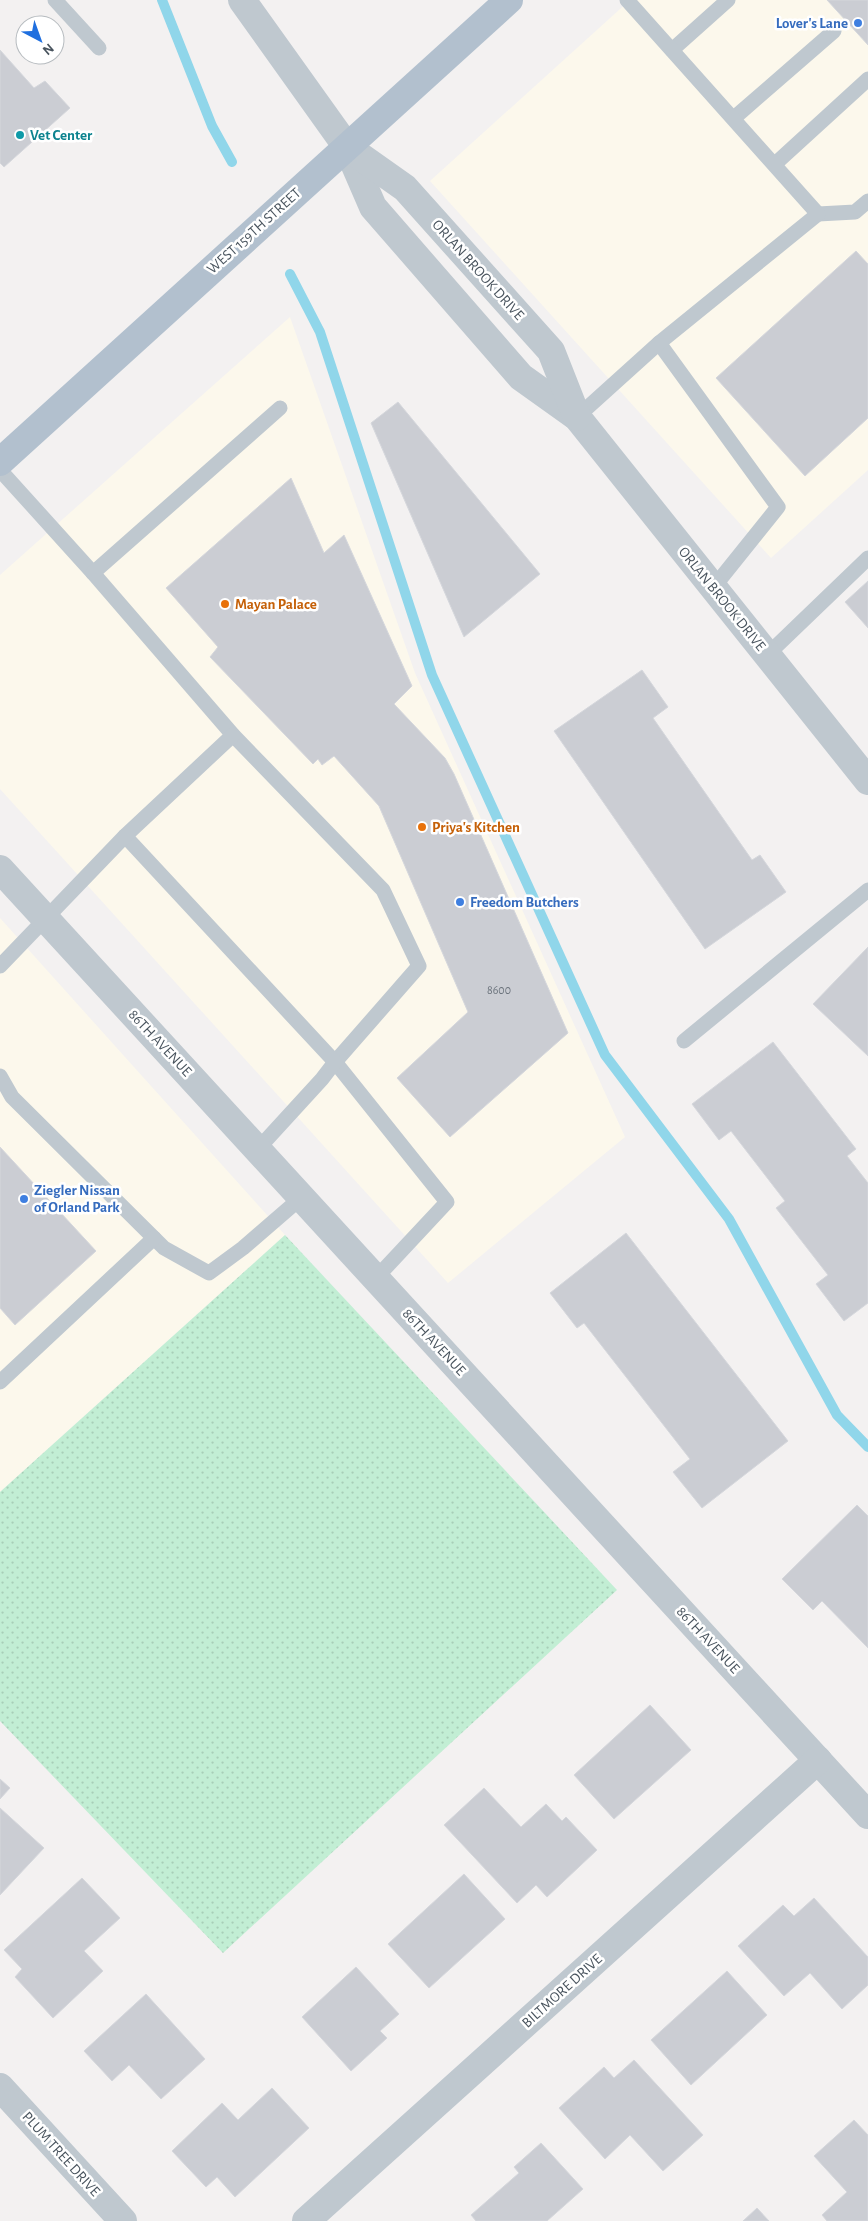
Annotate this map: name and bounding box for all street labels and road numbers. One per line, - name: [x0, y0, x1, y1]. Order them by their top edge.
- street label: WEST 159TH STREET: [204, 185, 304, 277]
- street label: ORLAN BROOK DRIVE: [429, 217, 527, 323]
- street label: ORLAN BROOK DRIVE: [676, 544, 768, 654]
- street label: 86TH AVENUE: [125, 1007, 195, 1079]
- street label: 86TH AVENUE: [399, 1306, 469, 1378]
- street label: 86TH AVENUE: [673, 1604, 743, 1676]
- street label: BILTMORE DRIVE: [519, 1951, 605, 2031]
- street label: PLUM TREE DRIVE: [19, 2109, 103, 2199]

